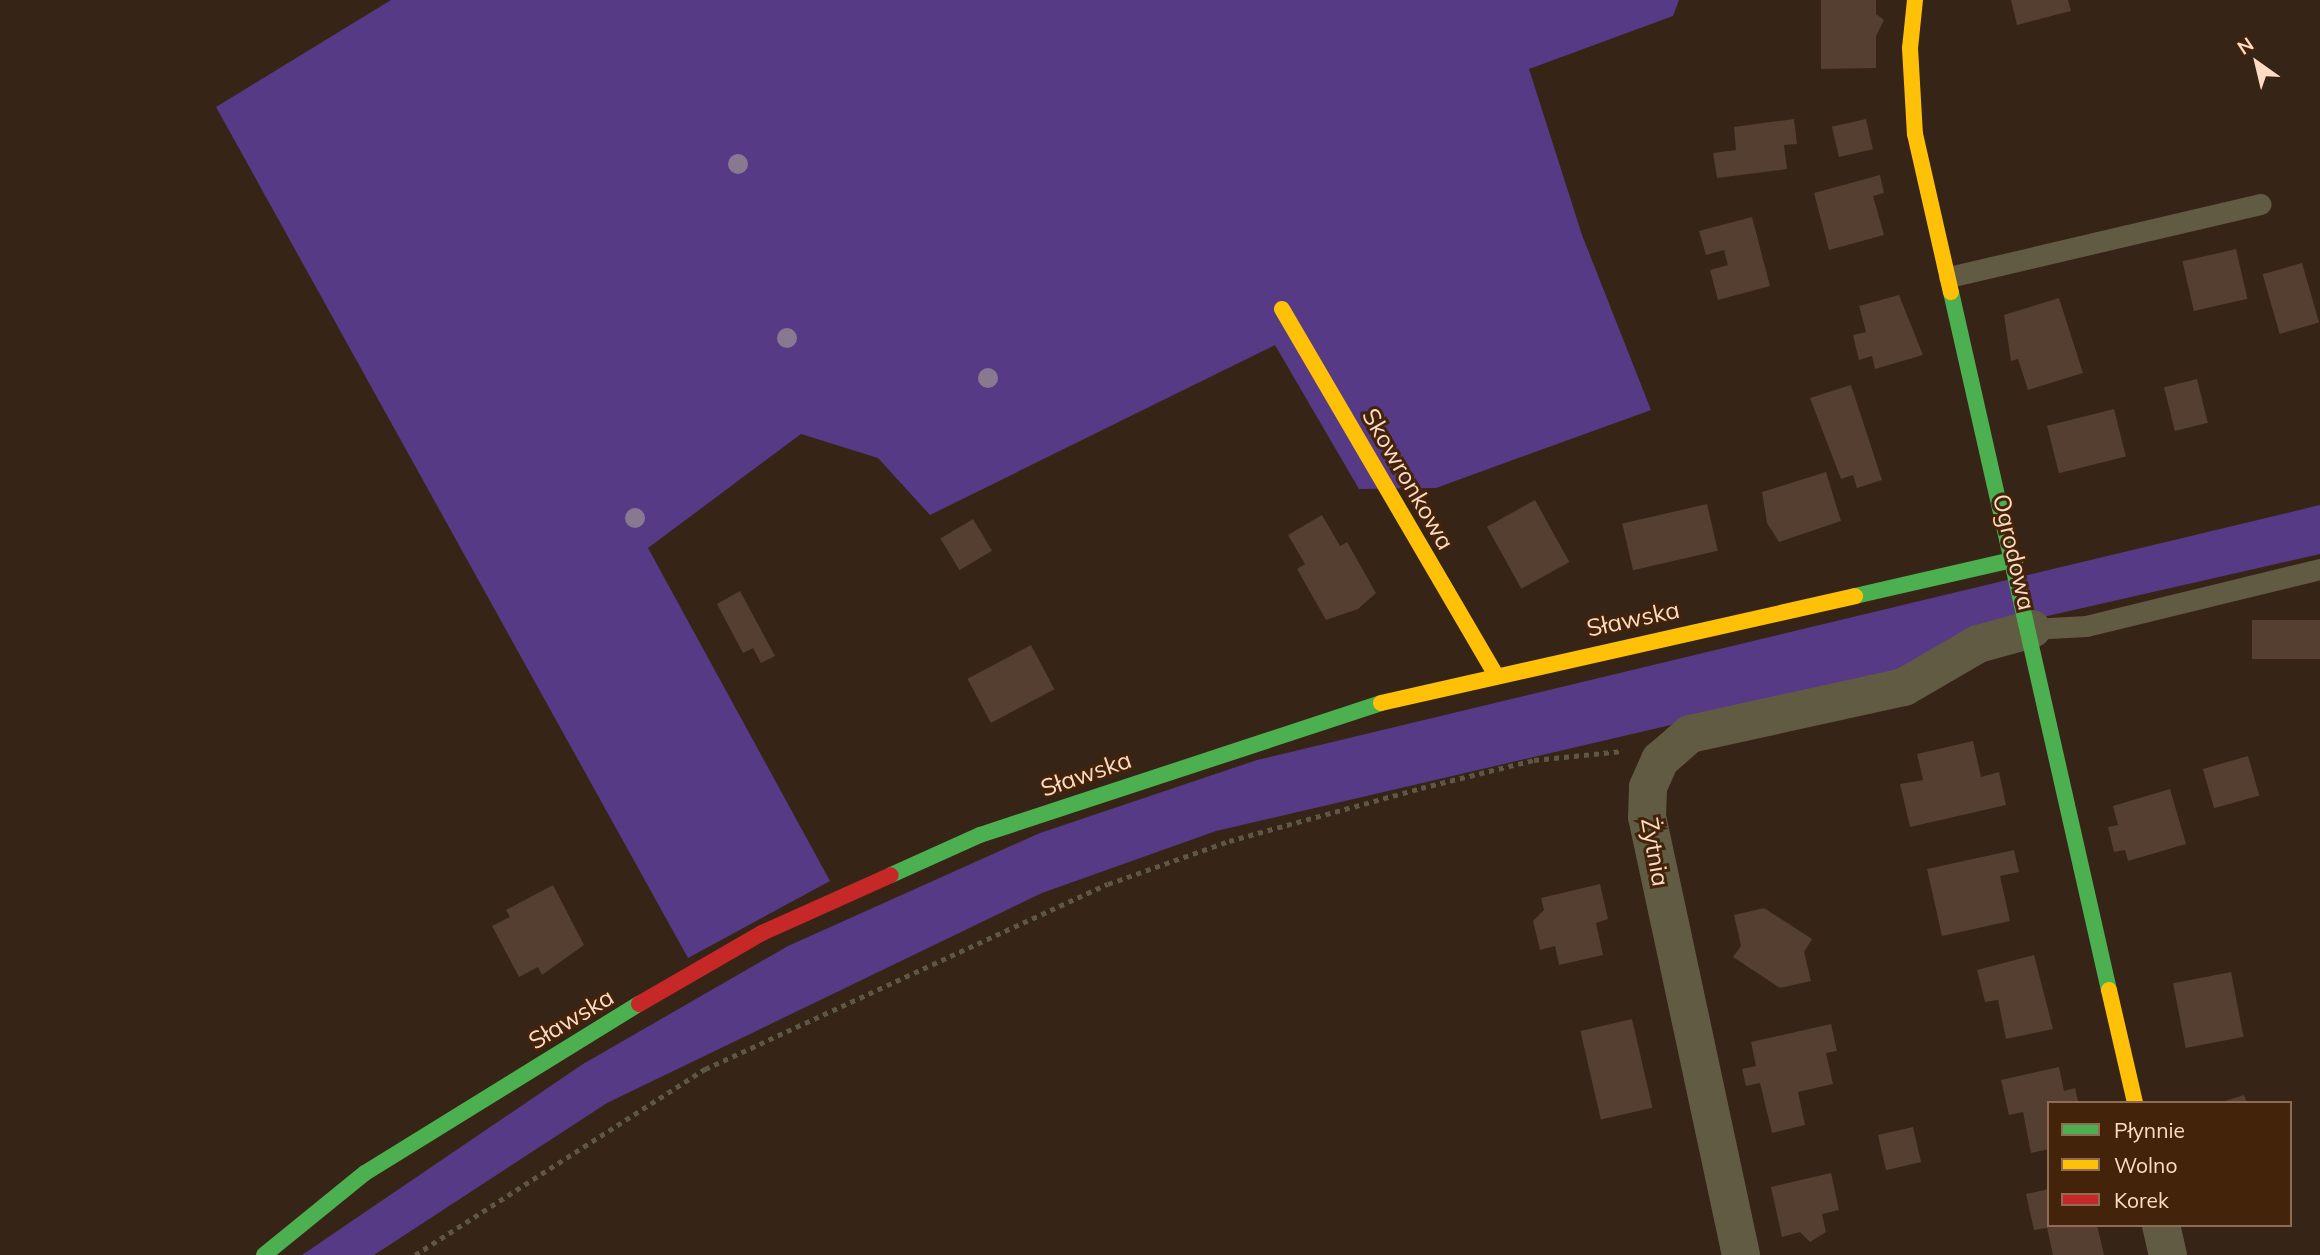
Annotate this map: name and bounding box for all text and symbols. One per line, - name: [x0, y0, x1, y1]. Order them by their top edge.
- north arrow: [2222, 28, 2292, 98]
- text: N: [2233, 32, 2258, 60]
- street label: Skowronkowa: [1356, 403, 1460, 555]
- street label: Ogrodowa: [1987, 491, 2041, 613]
- street label: Sławska: [1584, 595, 1682, 643]
- street label: Sławska: [1037, 745, 1135, 803]
- street label: Żytnia: [1635, 815, 1675, 889]
- street label: Sławska: [523, 982, 619, 1056]
- legend: [2047, 1101, 2292, 1227]
- text: Płynnie: [2114, 1117, 2185, 1143]
- text: Wolno: [2114, 1152, 2177, 1178]
- text: Korek: [2114, 1187, 2169, 1213]

